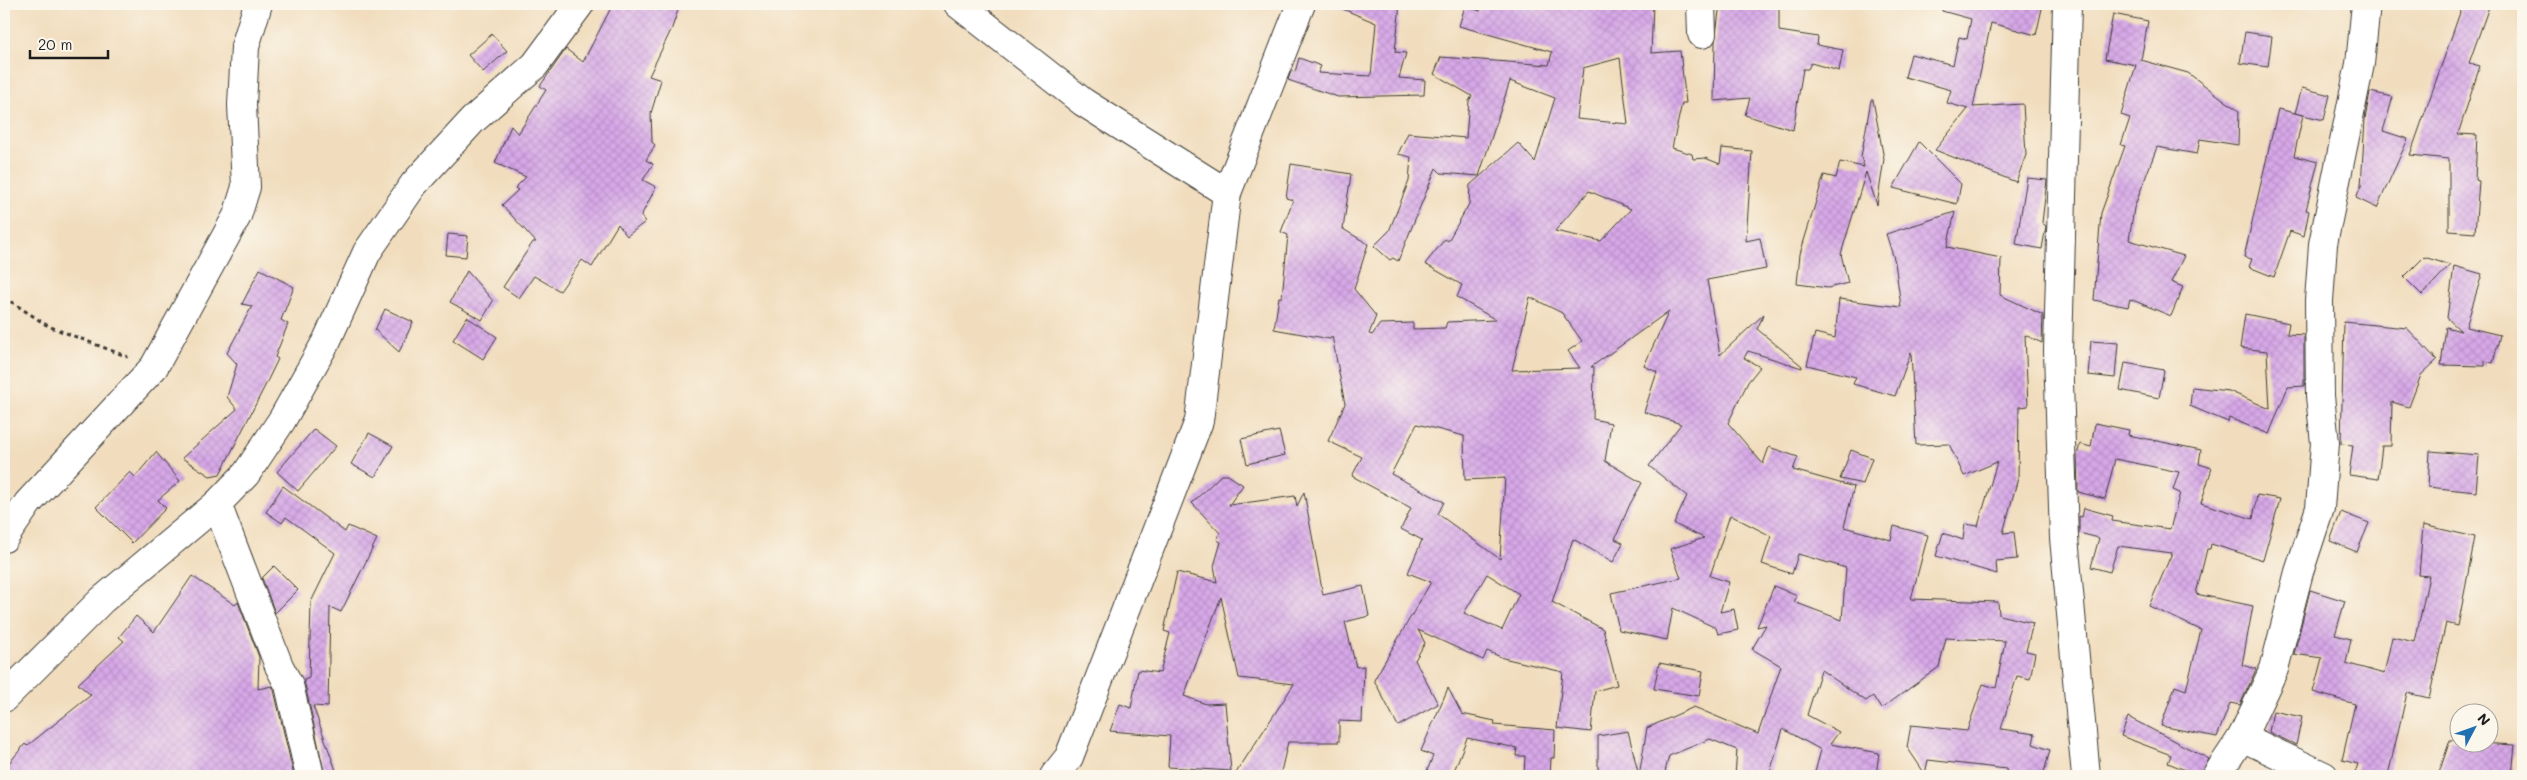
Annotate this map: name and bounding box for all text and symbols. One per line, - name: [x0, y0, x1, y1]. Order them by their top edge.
- scale bar: [30, 28, 108, 60]
- text: 20 m: [38, 34, 72, 54]
- north arrow: [2450, 702, 2500, 752]
- text: N: [2474, 709, 2495, 729]

